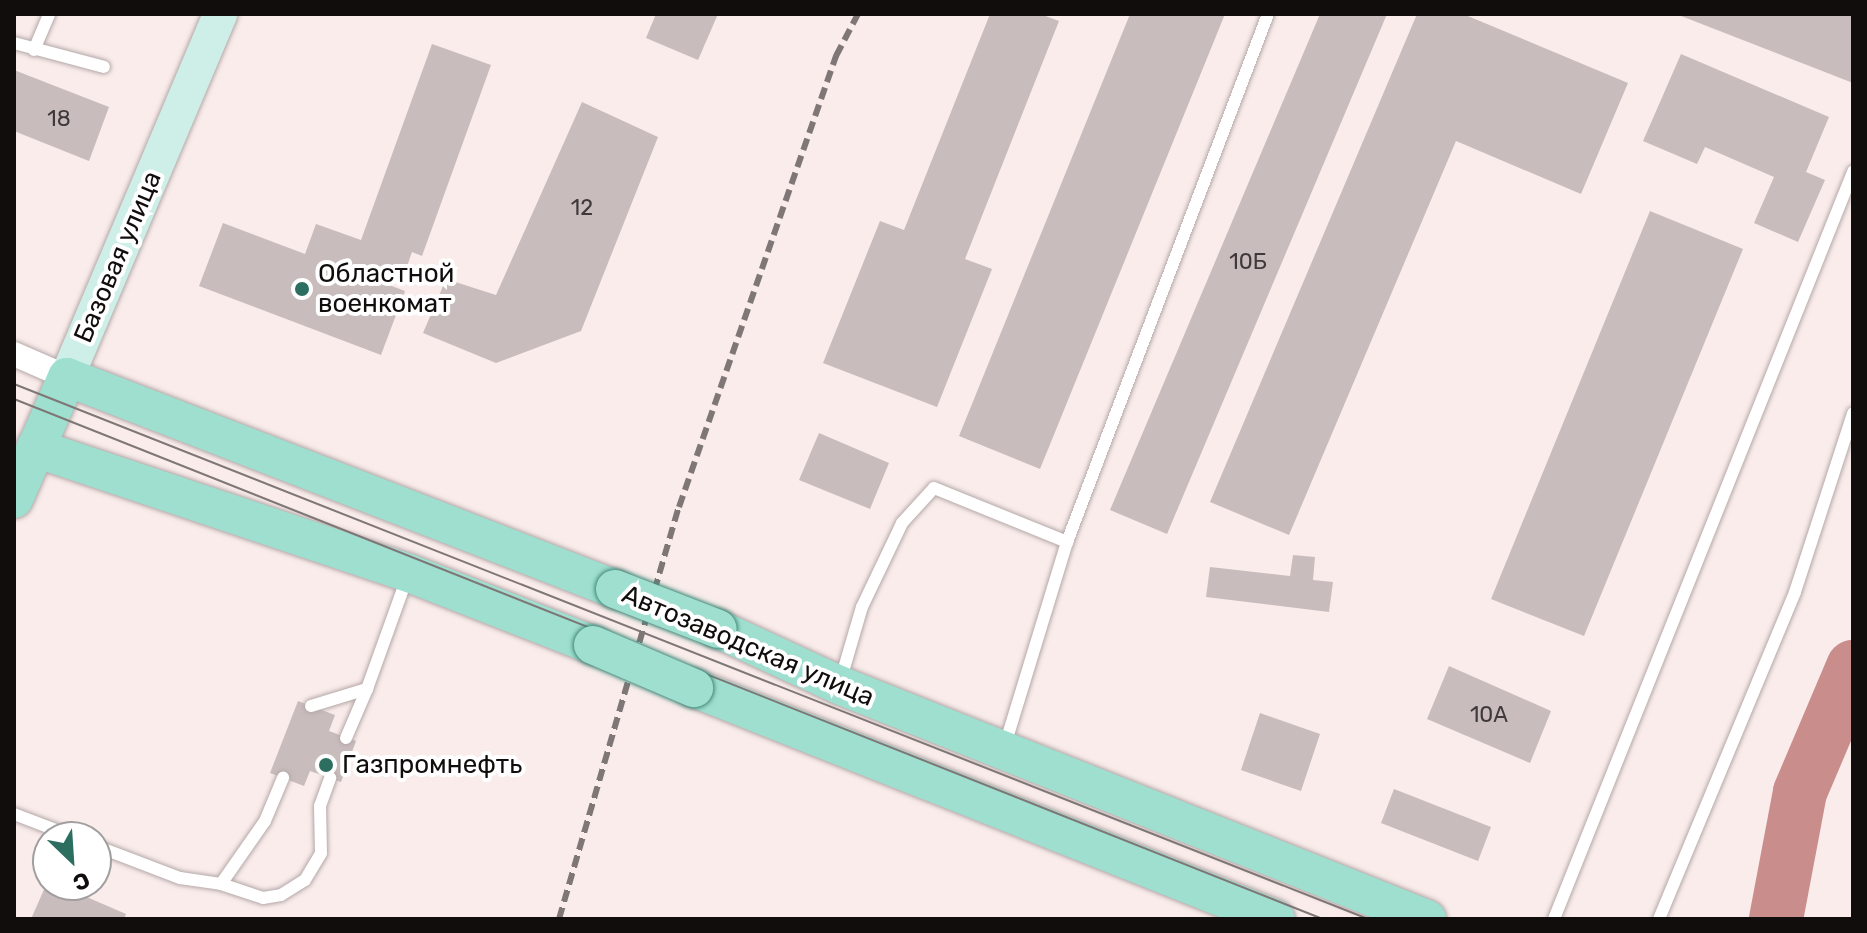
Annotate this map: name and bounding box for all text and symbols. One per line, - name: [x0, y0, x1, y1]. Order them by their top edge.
- house number: 18: [47, 106, 71, 132]
- street label: Базовая улица: [68, 166, 168, 348]
- house number: 12: [571, 195, 593, 221]
- house number: 10Б: [1229, 249, 1267, 275]
- place label: Областной военкомат: [318, 258, 454, 320]
- marker: Областной военкомат: [293, 280, 311, 298]
- street label: Автозаводская улица: [617, 579, 879, 713]
- house number: 10А: [1470, 702, 1508, 728]
- place label: Газпромнефть: [342, 749, 522, 781]
- marker: Газпромнефть: [317, 756, 335, 774]
- north arrow: [32, 821, 112, 901]
- text: С: [69, 866, 94, 897]

